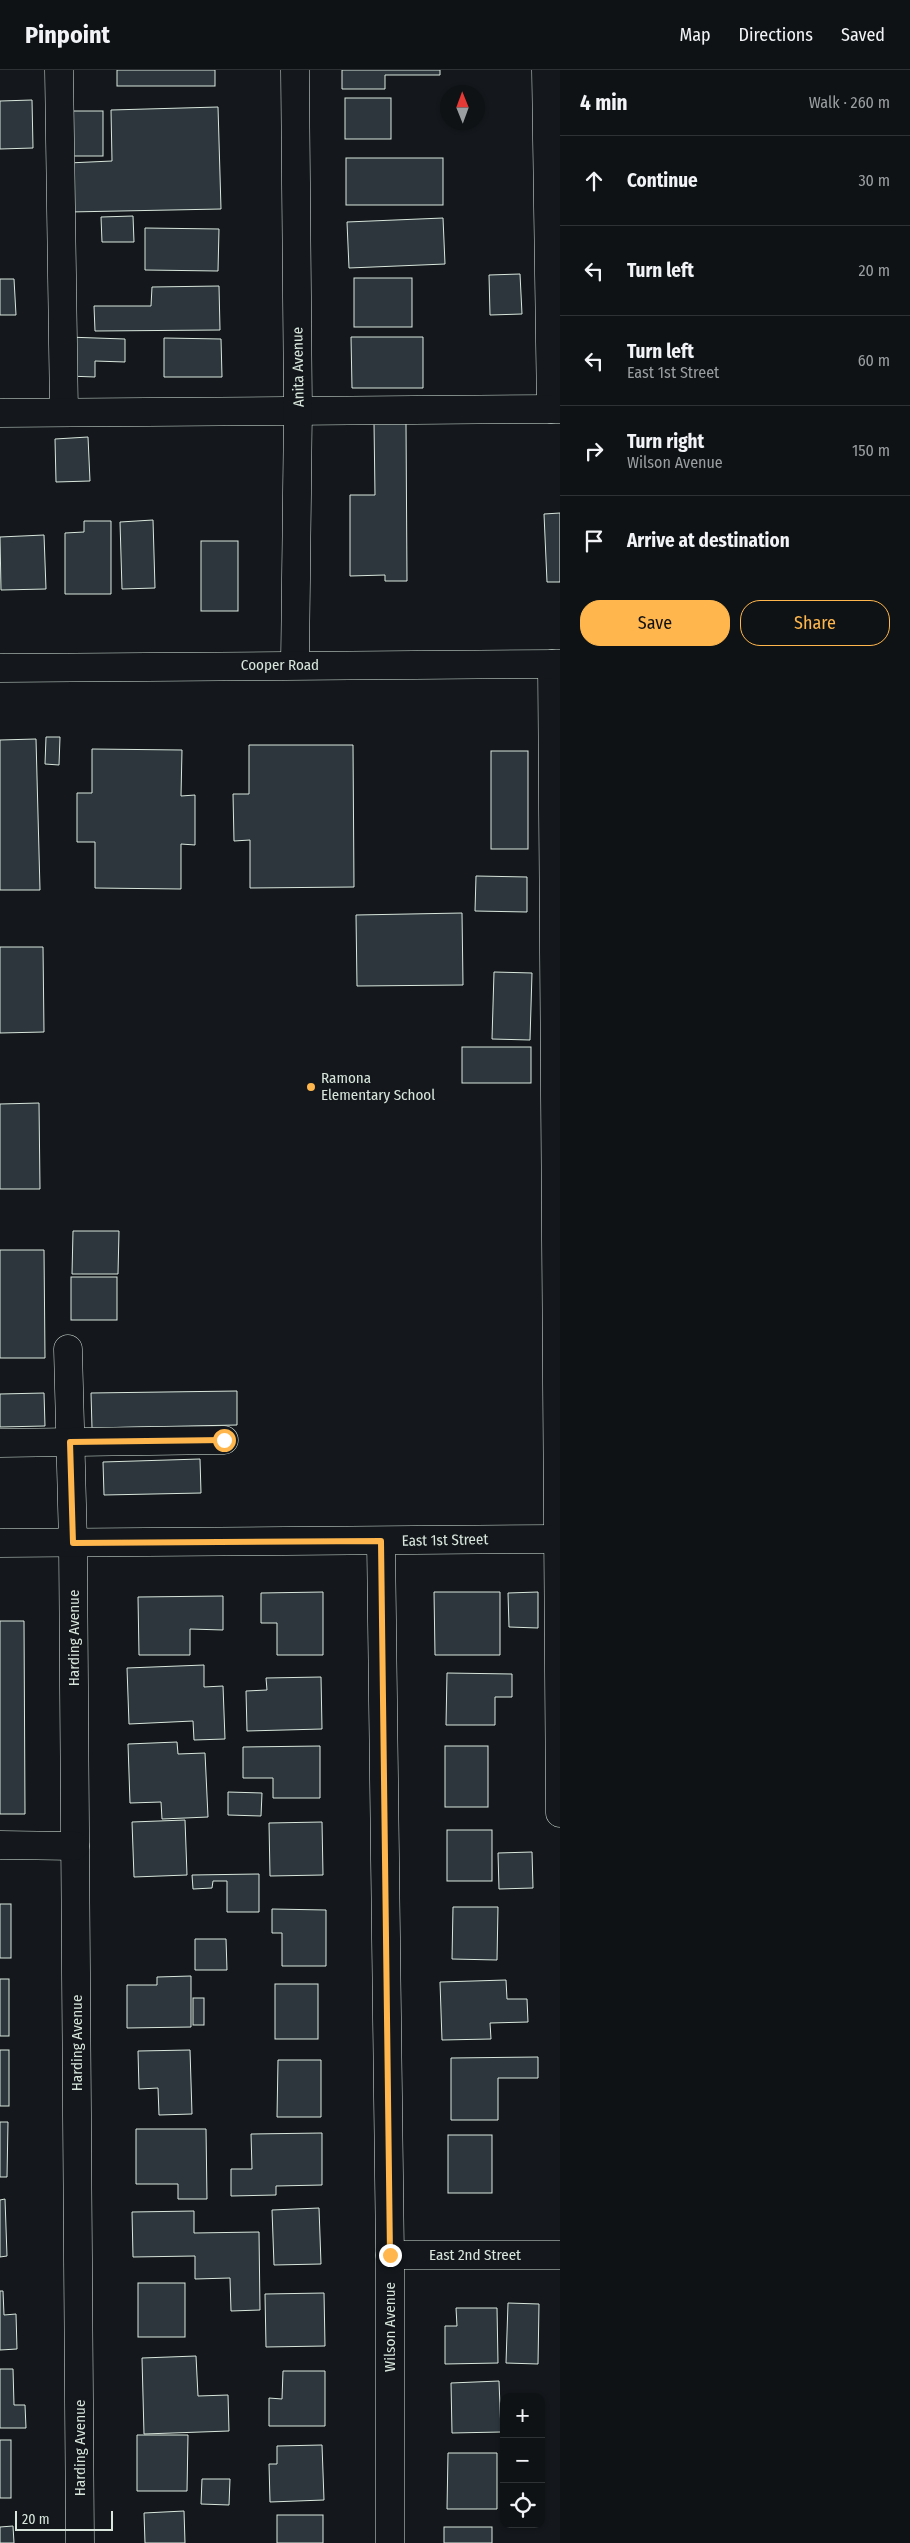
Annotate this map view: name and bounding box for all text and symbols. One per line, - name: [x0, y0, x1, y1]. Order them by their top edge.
- text: Pinpoint: [25, 21, 110, 49]
- text: Map: [679, 24, 711, 46]
- text: Directions: [739, 24, 813, 46]
- text: Saved: [841, 24, 885, 46]
- north arrow: [440, 85, 485, 130]
- text: 4 min: [580, 90, 628, 116]
- text: Walk · 260 m: [809, 93, 890, 112]
- icon: ahead: [580, 167, 608, 195]
- text: Continue: [627, 169, 698, 192]
- text: 30 m: [858, 171, 890, 190]
- icon: left: [580, 257, 608, 285]
- text: Turn left: [627, 259, 694, 282]
- text: 20 m: [859, 261, 890, 280]
- street label: Anita Avenue: [288, 327, 308, 407]
- text: Turn left: [627, 340, 694, 363]
- icon: left: [580, 347, 608, 375]
- text: 60 m: [858, 351, 890, 370]
- text: East 1st Street: [627, 363, 719, 382]
- text: Turn right: [627, 430, 704, 453]
- icon: right: [580, 437, 608, 465]
- text: 150 m: [852, 441, 890, 460]
- text: Wilson Avenue: [627, 453, 723, 472]
- icon: arrive: [580, 527, 608, 555]
- text: Arrive at destination: [627, 529, 790, 552]
- button: Save: [580, 600, 730, 646]
- button: Share: [740, 600, 890, 646]
- street label: Cooper Road: [241, 656, 319, 674]
- place label: Ramona Elementary School: [321, 1069, 435, 1104]
- marker: Ramona Elementary School: [305, 1081, 317, 1093]
- route start: [213, 1429, 236, 1452]
- street label: East 1st Street: [402, 1530, 488, 1550]
- street label: Harding Avenue: [65, 1590, 83, 1686]
- street label: Harding Avenue: [68, 1995, 86, 2091]
- route end: [379, 2244, 402, 2267]
- street label: East 2nd Street: [429, 2246, 521, 2264]
- street label: Wilson Avenue: [381, 2282, 399, 2372]
- map controls: [500, 2393, 545, 2528]
- button: +: [500, 2393, 545, 2438]
- street label: Harding Avenue: [71, 2400, 89, 2496]
- button: −: [500, 2438, 545, 2483]
- button: locate: [500, 2483, 545, 2528]
- scale bar: [15, 2508, 112, 2531]
- text: 20 m: [22, 2511, 50, 2528]

